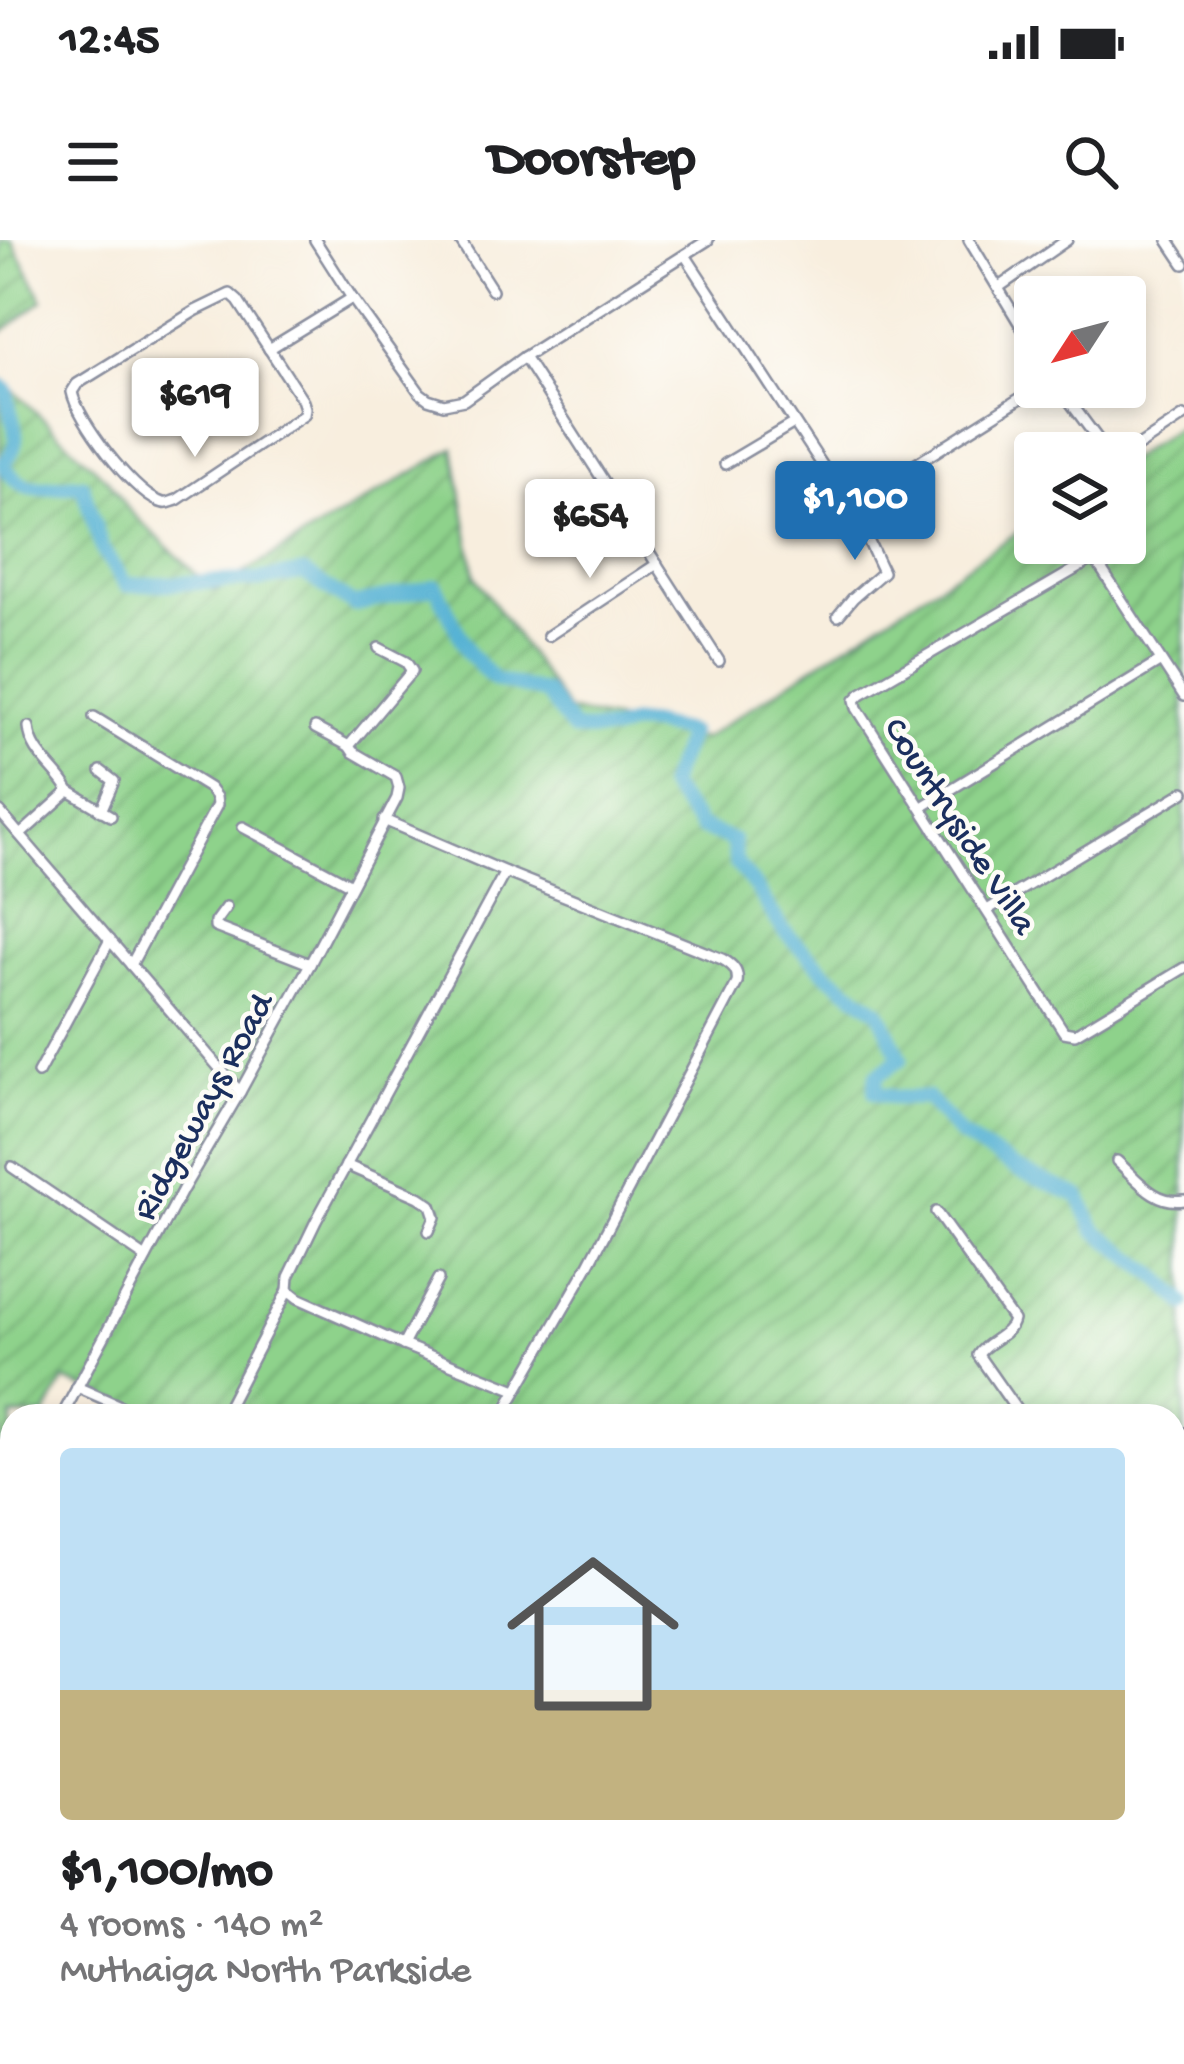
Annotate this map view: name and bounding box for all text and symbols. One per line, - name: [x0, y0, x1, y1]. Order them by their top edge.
- text: 12:45: [60, 16, 159, 69]
- icon: menu: [60, 129, 126, 195]
- icon: search: [1058, 129, 1124, 195]
- text: Doorstep: [489, 130, 695, 194]
- north arrow: [1014, 276, 1146, 408]
- map controls: [1014, 276, 1146, 564]
- pin: $619: [124, 358, 266, 460]
- text: $619: [159, 374, 231, 420]
- button: layers: [1014, 432, 1146, 564]
- pin: $1,100: [757, 461, 953, 563]
- text: $1,100: [802, 477, 908, 523]
- pin: $654: [519, 479, 661, 581]
- text: $654: [552, 495, 628, 541]
- street label: Countryside Villa: [871, 711, 1044, 945]
- street label: Ridgeways Road: [126, 985, 287, 1229]
- icon: home: [485, 1526, 701, 1742]
- text: $1,100/mo: [60, 1844, 273, 1904]
- text: 4 rooms · 140 m²: [60, 1904, 323, 1950]
- text: Muthaiga North Parkside: [60, 1950, 471, 1996]

